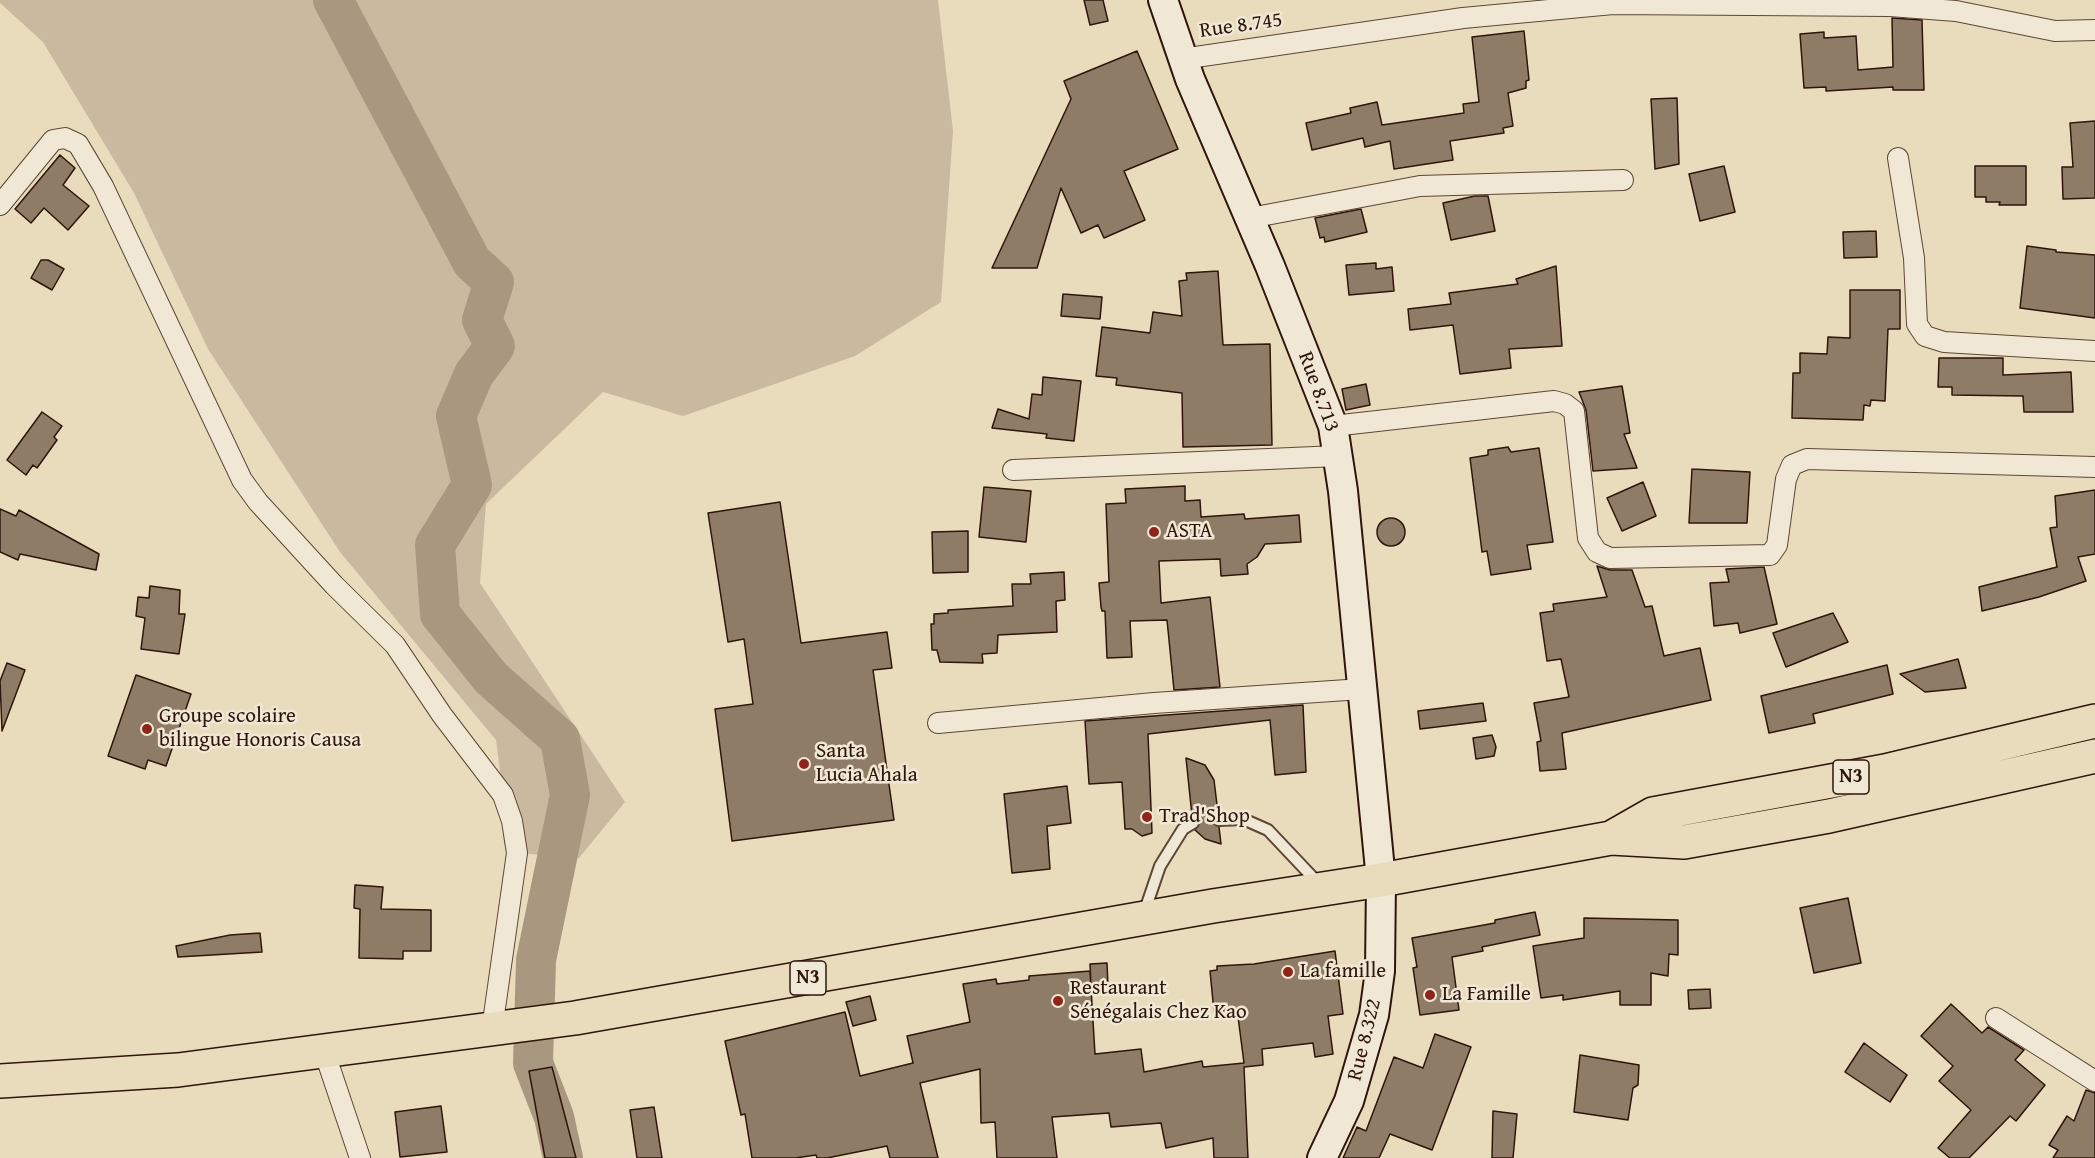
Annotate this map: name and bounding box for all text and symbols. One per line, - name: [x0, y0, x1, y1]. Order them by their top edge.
- street label: Rue 8.745: [1198, 8, 1284, 44]
- street label: Rue 8.713: [1292, 348, 1344, 436]
- place label: ASTA: [1166, 519, 1212, 545]
- marker: ASTA: [1147, 525, 1161, 539]
- place label: Groupe scolaire bilingue Honoris Causa: [159, 704, 361, 754]
- marker: Groupe scolaire bilingue Honoris Causa: [140, 722, 154, 736]
- place label: Santa Lucia Ahala: [816, 739, 918, 789]
- marker: Santa Lucia Ahala: [797, 757, 811, 771]
- road number: N3: [1833, 760, 1869, 794]
- place label: Trad'Shop: [1159, 804, 1250, 830]
- marker: Trad'Shop: [1140, 810, 1154, 824]
- place label: La famille: [1300, 959, 1386, 985]
- road number: N3: [790, 961, 826, 995]
- marker: La famille: [1281, 965, 1295, 979]
- place label: Restaurant Sénégalais Chez Kao: [1070, 976, 1247, 1026]
- place label: La Famille: [1442, 982, 1531, 1008]
- marker: La Famille: [1423, 988, 1437, 1002]
- marker: Restaurant Sénégalais Chez Kao: [1051, 994, 1065, 1008]
- street label: Rue 8.322: [1343, 996, 1387, 1084]

